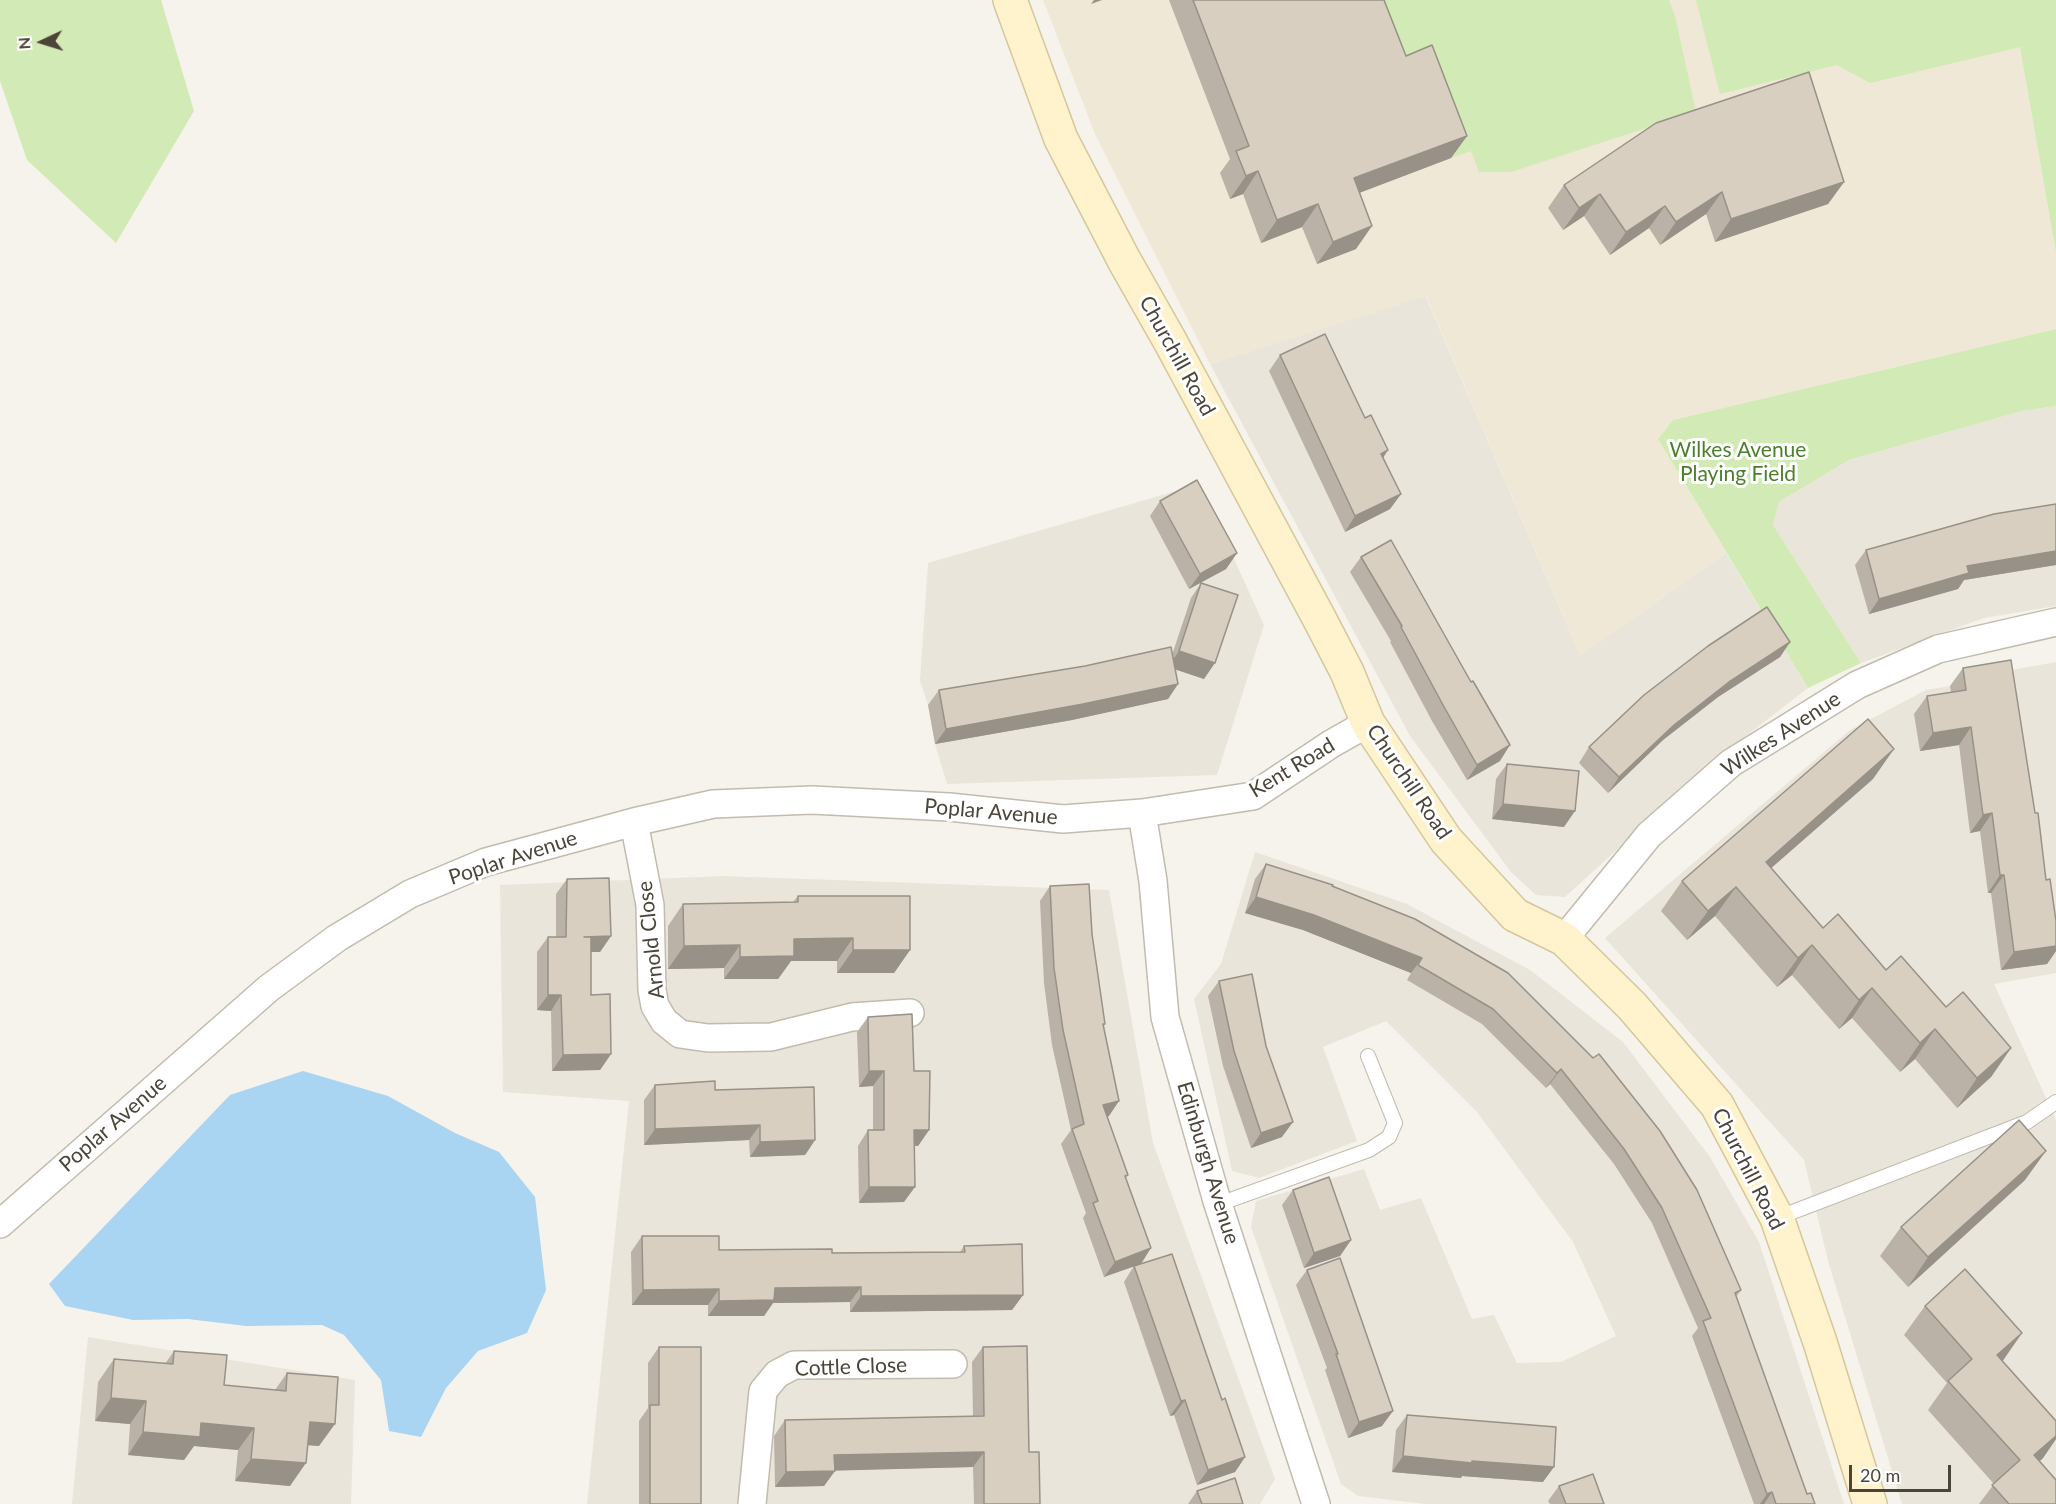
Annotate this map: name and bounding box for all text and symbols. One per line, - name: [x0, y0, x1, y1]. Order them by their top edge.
- north arrow: [12, 12, 72, 72]
- text: N: [14, 36, 33, 50]
- street label: Churchill Road: [1134, 292, 1220, 420]
- park label: Wilkes Avenue Playing Field: [1670, 437, 1806, 487]
- street label: Wilkes Avenue: [1717, 686, 1845, 782]
- street label: Churchill Road: [1361, 720, 1457, 844]
- street label: Kent Road: [1245, 733, 1339, 803]
- street label: Poplar Avenue: [923, 794, 1059, 830]
- street label: Poplar Avenue: [446, 825, 580, 891]
- street label: Arnold Close: [632, 880, 670, 1000]
- street label: Poplar Avenue: [54, 1071, 172, 1177]
- street label: Edinburgh Avenue: [1171, 1079, 1245, 1247]
- street label: Churchill Road: [1707, 1104, 1789, 1234]
- street label: Cottle Close: [794, 1352, 908, 1382]
- scale bar: [1852, 1453, 1954, 1491]
- text: 20 m: [1860, 1464, 1900, 1486]

